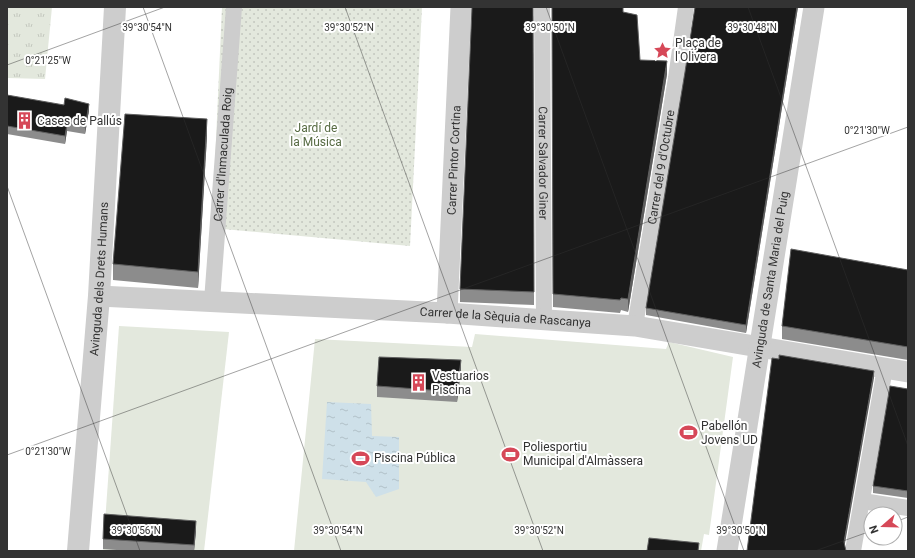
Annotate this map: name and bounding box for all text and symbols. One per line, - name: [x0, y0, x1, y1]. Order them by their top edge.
- text: 39°30'54"N: [122, 22, 172, 33]
- text: 39°30'52"N: [324, 22, 374, 33]
- text: 39°30'50"N: [525, 22, 575, 33]
- text: 39°30'48"N: [727, 22, 777, 33]
- place label: Plaça de l'Olivera: [675, 36, 721, 64]
- place icon: Plaça de l'Olivera: [652, 40, 672, 60]
- text: 0°21'25"W: [25, 55, 71, 66]
- street label: Carrer d'Inmaculada Roig: [211, 87, 235, 222]
- street label: Carrer Pintor Cortina: [444, 105, 463, 215]
- street label: Carrer Salvador Giner: [536, 106, 550, 220]
- street label: Carrer del 9 d'Octubre: [645, 109, 678, 225]
- building icon: Cases de Pallús: [14, 111, 34, 131]
- place label: Cases de Pallús: [37, 114, 122, 128]
- park label: Jardí de la Música: [290, 121, 342, 149]
- text: 0°21'30"W: [844, 125, 890, 136]
- street label: Avinguda de Santa Maria del Puig: [749, 190, 791, 369]
- street label: Avinguda dels Drets Humans: [87, 201, 111, 356]
- street label: Carrer de la Sèquia de Rascanya: [419, 305, 592, 330]
- place label: Vestuarios Piscina: [432, 369, 489, 397]
- building icon: Vestuarios Piscina: [409, 373, 429, 393]
- place label: Pabellón Jovens UD: [701, 419, 758, 447]
- sports icon: Pabellón Jovens UD: [678, 423, 698, 443]
- place label: Poliesportiu Municipal d'Almàssera: [523, 440, 643, 468]
- sports icon: Poliesportiu Municipal d'Almàssera: [500, 444, 520, 464]
- text: 0°21'30"W: [25, 446, 71, 457]
- sports icon: Piscina Pública: [351, 448, 371, 468]
- place label: Piscina Pública: [374, 451, 456, 465]
- north arrow: [863, 506, 903, 546]
- text: N: [867, 523, 882, 535]
- text: 39°30'56"N: [111, 525, 161, 536]
- text: 39°30'54"N: [313, 525, 363, 536]
- text: 39°30'52"N: [514, 525, 564, 536]
- text: 39°30'50"N: [716, 525, 766, 536]

